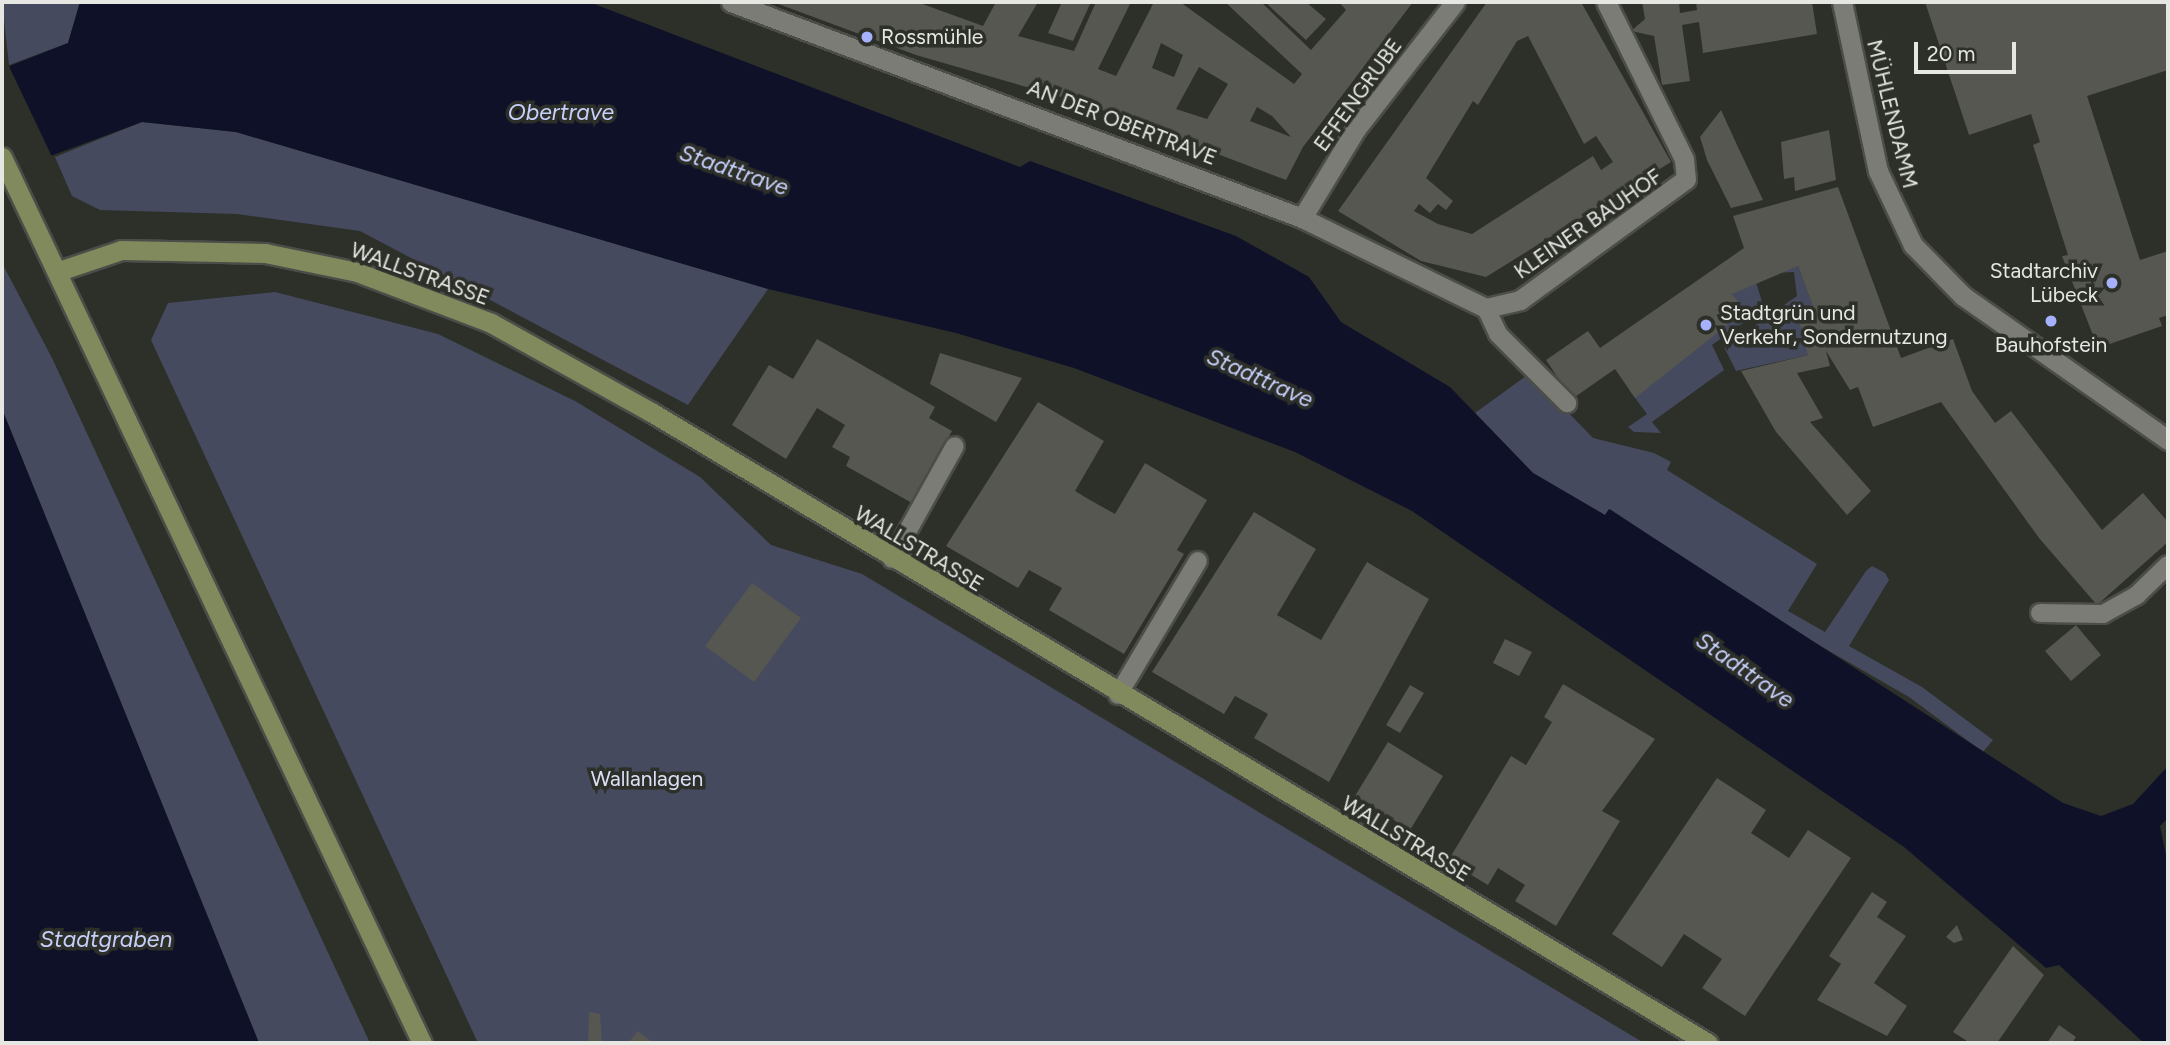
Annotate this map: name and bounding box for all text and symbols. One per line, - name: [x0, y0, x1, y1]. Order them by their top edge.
- place label: Rossmühle: [881, 24, 983, 50]
- scale bar: [1918, 28, 2020, 72]
- marker: Rossmühle: [859, 29, 875, 45]
- street label: EFFENGRUBE: [1309, 34, 1407, 156]
- street label: MÜHLENDAMM: [1861, 37, 1923, 191]
- text: 20 m: [1927, 41, 1975, 66]
- street label: AN DER OBERTRAVE: [1024, 75, 1220, 171]
- water label: Obertrave: [508, 98, 614, 126]
- water label: Stadttrave: [676, 138, 792, 202]
- street label: KLEINER BAUHOF: [1509, 164, 1667, 284]
- street label: WALLSTRASSE: [347, 237, 493, 311]
- place label: Stadtarchiv Lübeck: [1990, 258, 2098, 308]
- marker: Stadtarchiv Lübeck: [2104, 275, 2120, 291]
- place label: Stadtgrün und Verkehr, Sondernutzung: [1720, 300, 1948, 350]
- marker: Bauhofstein: [2043, 313, 2059, 329]
- marker: Stadtgrün und Verkehr, Sondernutzung: [1698, 317, 1714, 333]
- place label: Bauhofstein: [1995, 332, 2107, 358]
- water label: Stadttrave: [1203, 342, 1317, 414]
- street label: WALLSTRASSE: [850, 501, 988, 597]
- water label: Stadttrave: [1691, 626, 1799, 714]
- park label: Wallanlagen: [591, 766, 703, 792]
- street label: WALLSTRASSE: [1337, 791, 1475, 887]
- water label: Stadtgraben: [40, 925, 172, 953]

